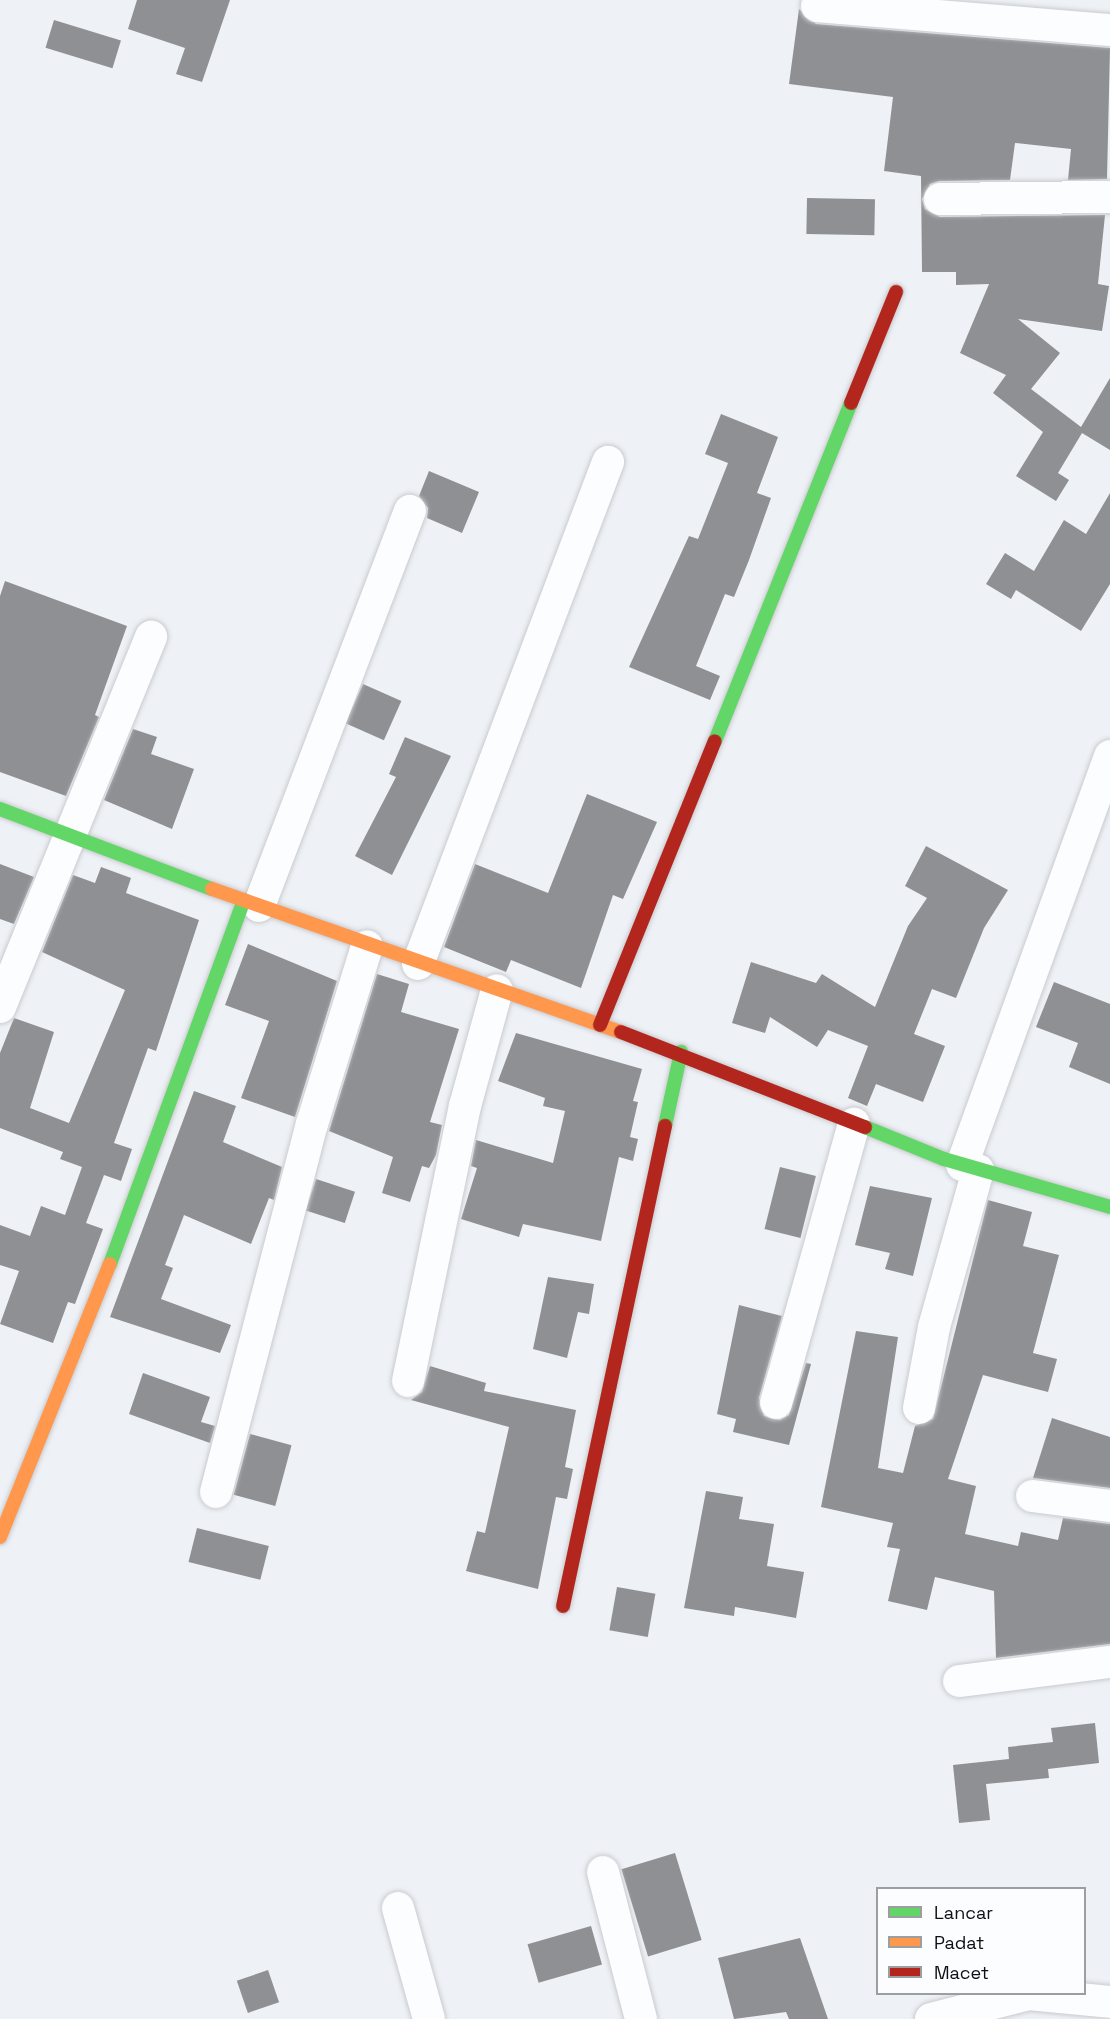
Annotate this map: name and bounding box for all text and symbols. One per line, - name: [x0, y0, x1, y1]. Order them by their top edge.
- legend: [876, 1887, 1086, 1995]
- text: Lancar: [934, 1901, 993, 1924]
- text: Padat: [934, 1931, 984, 1954]
- text: Macet: [934, 1961, 989, 1984]

